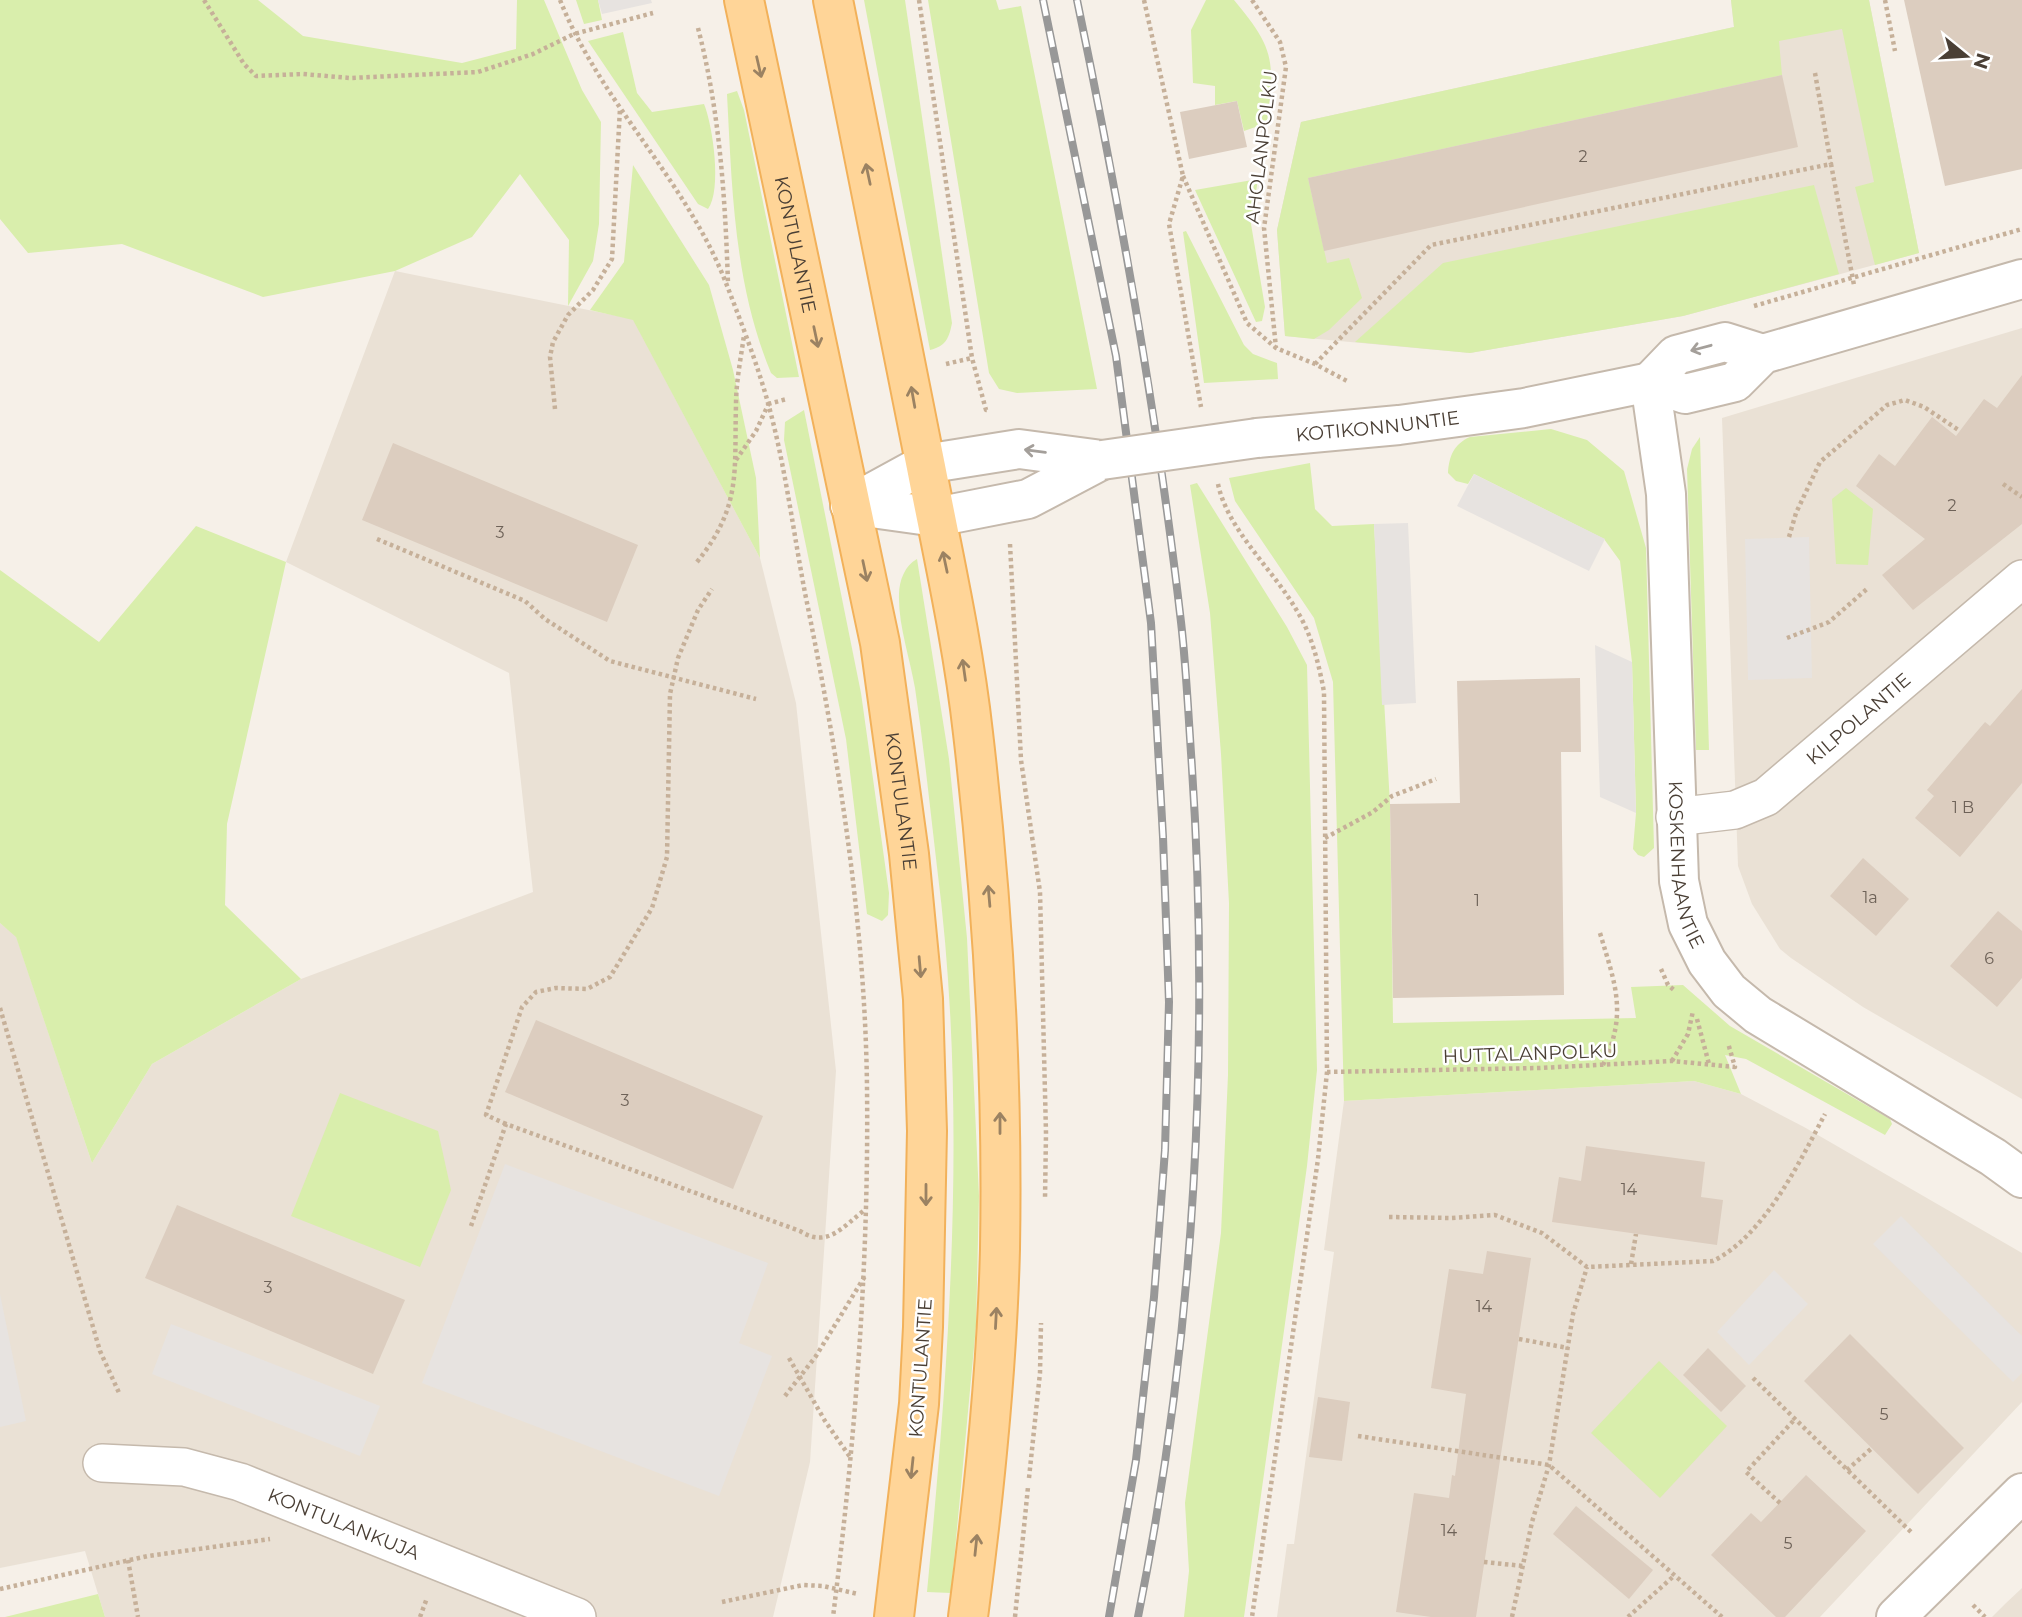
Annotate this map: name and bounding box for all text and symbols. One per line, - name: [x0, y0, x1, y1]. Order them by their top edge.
- north arrow: [1931, 21, 2001, 91]
- text: N: [1968, 50, 1995, 72]
- one-way arrow: [753, 55, 766, 78]
- street label: AHOLANPOLKU: [1241, 69, 1282, 225]
- house number: 2: [1578, 147, 1588, 166]
- one-way arrow: [860, 163, 874, 186]
- street label: KONTULANTIE: [770, 174, 821, 315]
- one-way arrow: [809, 325, 823, 348]
- one-way arrow: [1691, 342, 1713, 355]
- one-way arrow: [906, 386, 919, 409]
- street label: KOTIKONNUNTIE: [1294, 406, 1461, 446]
- one-way arrow: [1024, 445, 1046, 458]
- house number: 2: [1947, 496, 1957, 515]
- house number: 3: [495, 523, 505, 542]
- one-way arrow: [938, 551, 951, 573]
- one-way arrow: [858, 559, 872, 582]
- one-way arrow: [957, 659, 970, 681]
- street label: KILPOLANTIE: [1802, 668, 1915, 770]
- street label: KONTULANTIE: [880, 731, 922, 872]
- street label: KOSKENHAANTIE: [1664, 780, 1709, 952]
- house number: 1 B: [1952, 798, 1974, 817]
- one-way arrow: [982, 885, 995, 907]
- house number: 1a: [1862, 888, 1878, 907]
- house number: 1: [1474, 891, 1480, 910]
- house number: 6: [1984, 949, 1994, 968]
- one-way arrow: [913, 955, 926, 978]
- street label: HUTTALANPOLKU: [1442, 1039, 1618, 1068]
- house number: 3: [620, 1091, 630, 1110]
- one-way arrow: [994, 1112, 1007, 1135]
- house number: 14: [1621, 1180, 1638, 1199]
- one-way arrow: [919, 1183, 933, 1206]
- house number: 3: [263, 1278, 273, 1297]
- house number: 14: [1476, 1297, 1493, 1316]
- street label: KONTULANTIE: [904, 1298, 937, 1438]
- one-way arrow: [990, 1307, 1003, 1330]
- house number: 5: [1879, 1405, 1889, 1424]
- one-way arrow: [905, 1456, 918, 1479]
- street label: KONTULANKUJA: [265, 1483, 423, 1565]
- house number: 14: [1441, 1521, 1458, 1540]
- one-way arrow: [969, 1534, 982, 1556]
- house number: 5: [1783, 1534, 1793, 1553]

